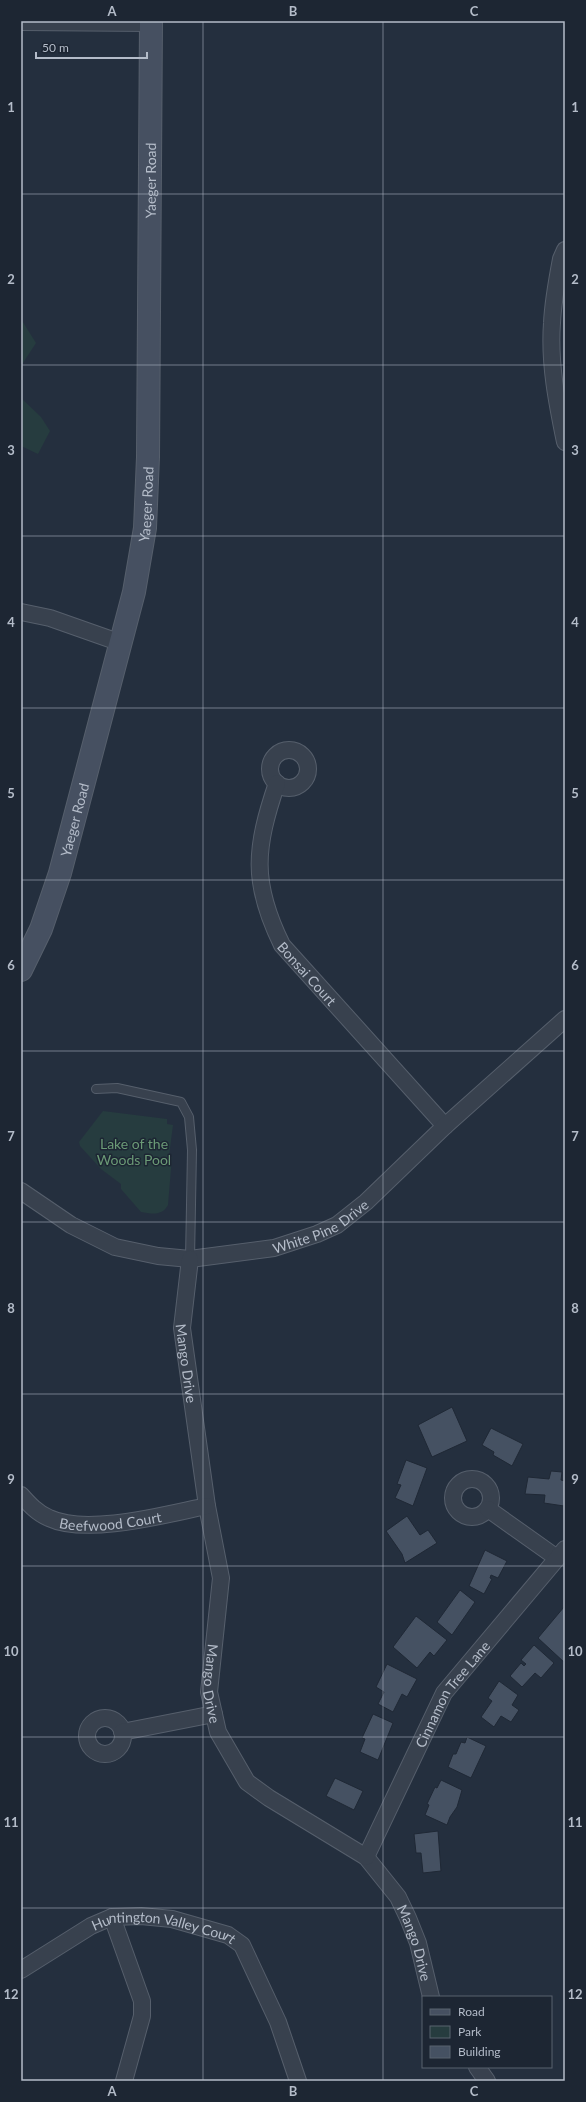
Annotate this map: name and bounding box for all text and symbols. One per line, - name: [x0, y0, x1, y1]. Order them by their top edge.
- text: A: [106, 3, 117, 19]
- text: B: [289, 3, 298, 19]
- text: C: [470, 3, 479, 19]
- scale bar: [36, 34, 147, 60]
- text: 50 m: [42, 40, 69, 55]
- text: 1: [7, 99, 15, 115]
- text: 1: [571, 99, 579, 115]
- street label: Yaeger Road: [141, 142, 159, 218]
- text: 2: [7, 271, 15, 287]
- text: 2: [571, 271, 579, 287]
- text: 3: [7, 442, 15, 458]
- text: 3: [571, 442, 579, 458]
- street label: Yaeger Road: [134, 466, 156, 543]
- text: 4: [7, 614, 15, 630]
- text: 4: [571, 614, 579, 630]
- street label: Yaeger Road: [56, 781, 92, 858]
- text: 5: [7, 785, 15, 801]
- text: 5: [571, 785, 579, 801]
- street label: Bonsai Court: [274, 938, 340, 1009]
- text: 6: [7, 957, 15, 973]
- text: 6: [571, 957, 579, 973]
- text: 7: [7, 1128, 15, 1144]
- text: 7: [571, 1128, 579, 1144]
- park label: Lake of the Woods Pool: [97, 1135, 171, 1168]
- street label: White Pine Drive: [270, 1195, 371, 1256]
- text: 8: [7, 1300, 15, 1316]
- text: 8: [571, 1300, 579, 1316]
- street label: Mango Drive: [173, 1323, 201, 1404]
- text: 9: [7, 1471, 15, 1487]
- text: 9: [571, 1471, 579, 1487]
- street label: Beefwood Court: [58, 1507, 163, 1533]
- street label: Cinnamon Tree Lane: [411, 1637, 493, 1750]
- text: 10: [3, 1643, 19, 1659]
- street label: Mango Drive: [200, 1643, 224, 1725]
- text: 10: [567, 1643, 583, 1659]
- text: 11: [3, 1814, 19, 1830]
- text: 11: [567, 1814, 583, 1830]
- street label: Mango Drive: [394, 1902, 435, 1983]
- street label: Huntington Valley Court: [89, 1907, 240, 1947]
- text: 12: [3, 1986, 19, 2002]
- text: 12: [567, 1986, 583, 2002]
- legend: [422, 1996, 552, 2068]
- text: Road: [458, 2004, 485, 2019]
- text: Park: [458, 2024, 482, 2039]
- text: Building: [458, 2044, 501, 2059]
- text: A: [106, 2083, 117, 2099]
- text: B: [289, 2083, 298, 2099]
- text: C: [470, 2083, 479, 2099]

